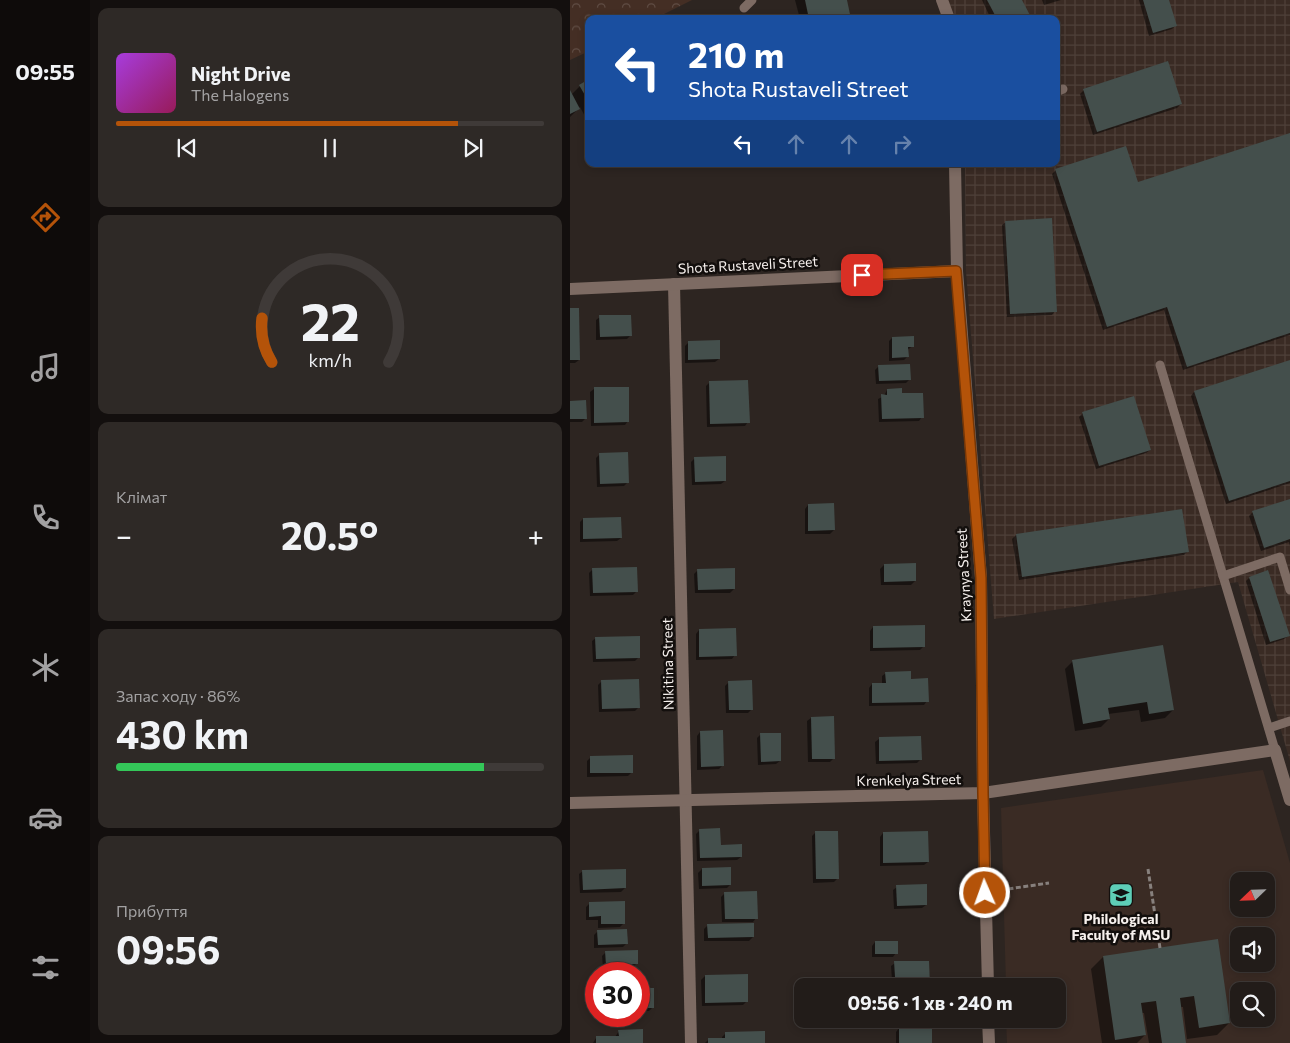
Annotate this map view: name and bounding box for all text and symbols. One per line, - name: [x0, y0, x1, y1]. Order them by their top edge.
- text: 210 m: [688, 32, 784, 75]
- icon: left: [605, 35, 670, 100]
- text: 09:55: [15, 58, 75, 85]
- text: Night Drive: [191, 62, 291, 85]
- text: Shota Rustaveli Street: [688, 75, 909, 102]
- text: The Halogens: [191, 85, 289, 104]
- icon: left: [729, 130, 757, 158]
- icon: ahead: [782, 130, 810, 158]
- icon: ahead: [835, 130, 863, 158]
- icon: right: [888, 130, 916, 158]
- icon: previous: [173, 134, 201, 162]
- icon: pause: [316, 134, 344, 162]
- icon: next: [459, 134, 487, 162]
- icon: directions: [28, 200, 63, 235]
- street label: Shota Rustaveli Street: [677, 252, 819, 277]
- pin: [841, 254, 883, 296]
- icon: arrive: [848, 261, 876, 289]
- text: 22: [300, 288, 360, 352]
- text: km/h: [308, 349, 352, 371]
- icon: music: [28, 350, 63, 385]
- text: Клімат: [116, 487, 167, 506]
- icon: phone: [28, 500, 63, 535]
- text: 20.5°: [281, 511, 378, 558]
- text: −: [116, 518, 132, 552]
- text: +: [528, 518, 544, 552]
- street label: Kraynya Street: [953, 527, 974, 622]
- street label: Nikitina Street: [658, 617, 677, 710]
- icon: climate: [28, 650, 63, 685]
- text: Запас ходу · 86%: [116, 686, 240, 705]
- text: 430 km: [116, 710, 249, 757]
- street label: Krenkelya Street: [856, 770, 962, 789]
- icon: car: [28, 800, 63, 835]
- position arrow: [958, 866, 1010, 918]
- north arrow: [1230, 872, 1275, 918]
- map controls: [1230, 872, 1275, 1027]
- school or university icon: Philological Faculty of MSU: [1108, 882, 1134, 908]
- text: Прибуття: [116, 901, 188, 920]
- place label: Philological Faculty of MSU: [1072, 910, 1170, 943]
- text: 09:56: [116, 925, 220, 972]
- button: sound: [1230, 927, 1275, 972]
- icon: filters: [28, 950, 63, 985]
- speed limit sign: 30: [585, 962, 650, 1027]
- button: search: [1230, 982, 1275, 1027]
- text: 09:56 · 1 хв · 240 m: [847, 991, 1013, 1014]

